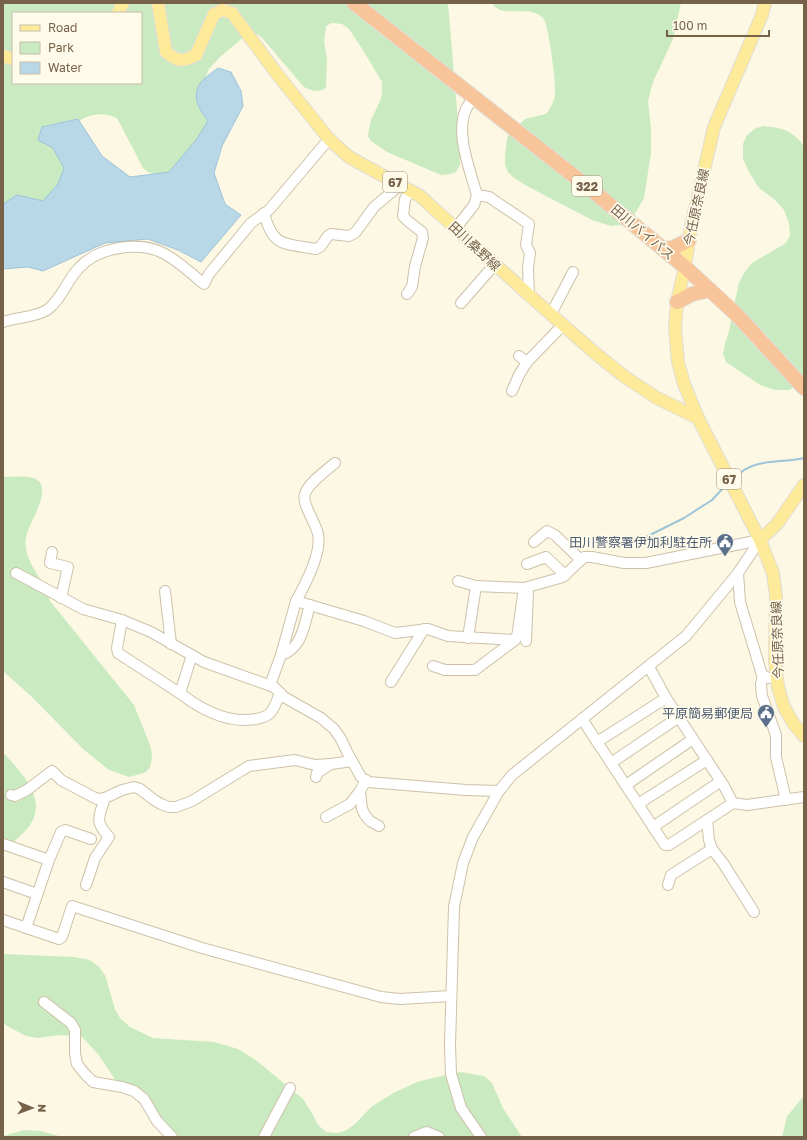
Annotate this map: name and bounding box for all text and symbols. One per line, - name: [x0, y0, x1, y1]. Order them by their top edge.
- legend: [12, 12, 142, 84]
- scale bar: [667, 12, 769, 38]
- text: 100 m: [673, 18, 707, 33]
- text: Road: [48, 20, 77, 35]
- text: Park: [48, 40, 74, 55]
- text: Water: [48, 60, 82, 75]
- street label: 今任原奈良線: [680, 167, 712, 247]
- road number: 67: [383, 172, 407, 192]
- road number: 322: [572, 176, 602, 196]
- street label: 田川バイパス: [608, 201, 678, 263]
- street label: 田川桑野線: [446, 218, 504, 274]
- road number: 67: [717, 469, 741, 489]
- public building icon: 田川警察署伊加利駐在所: [715, 532, 735, 557]
- place label: 田川警察署伊加利駐在所: [569, 534, 712, 550]
- street label: 今任原奈良線: [768, 601, 786, 679]
- public building icon: 平原簡易郵便局: [756, 703, 776, 728]
- place label: 平原簡易郵便局: [662, 705, 753, 721]
- north arrow: [12, 1088, 52, 1128]
- text: N: [36, 1104, 49, 1112]

